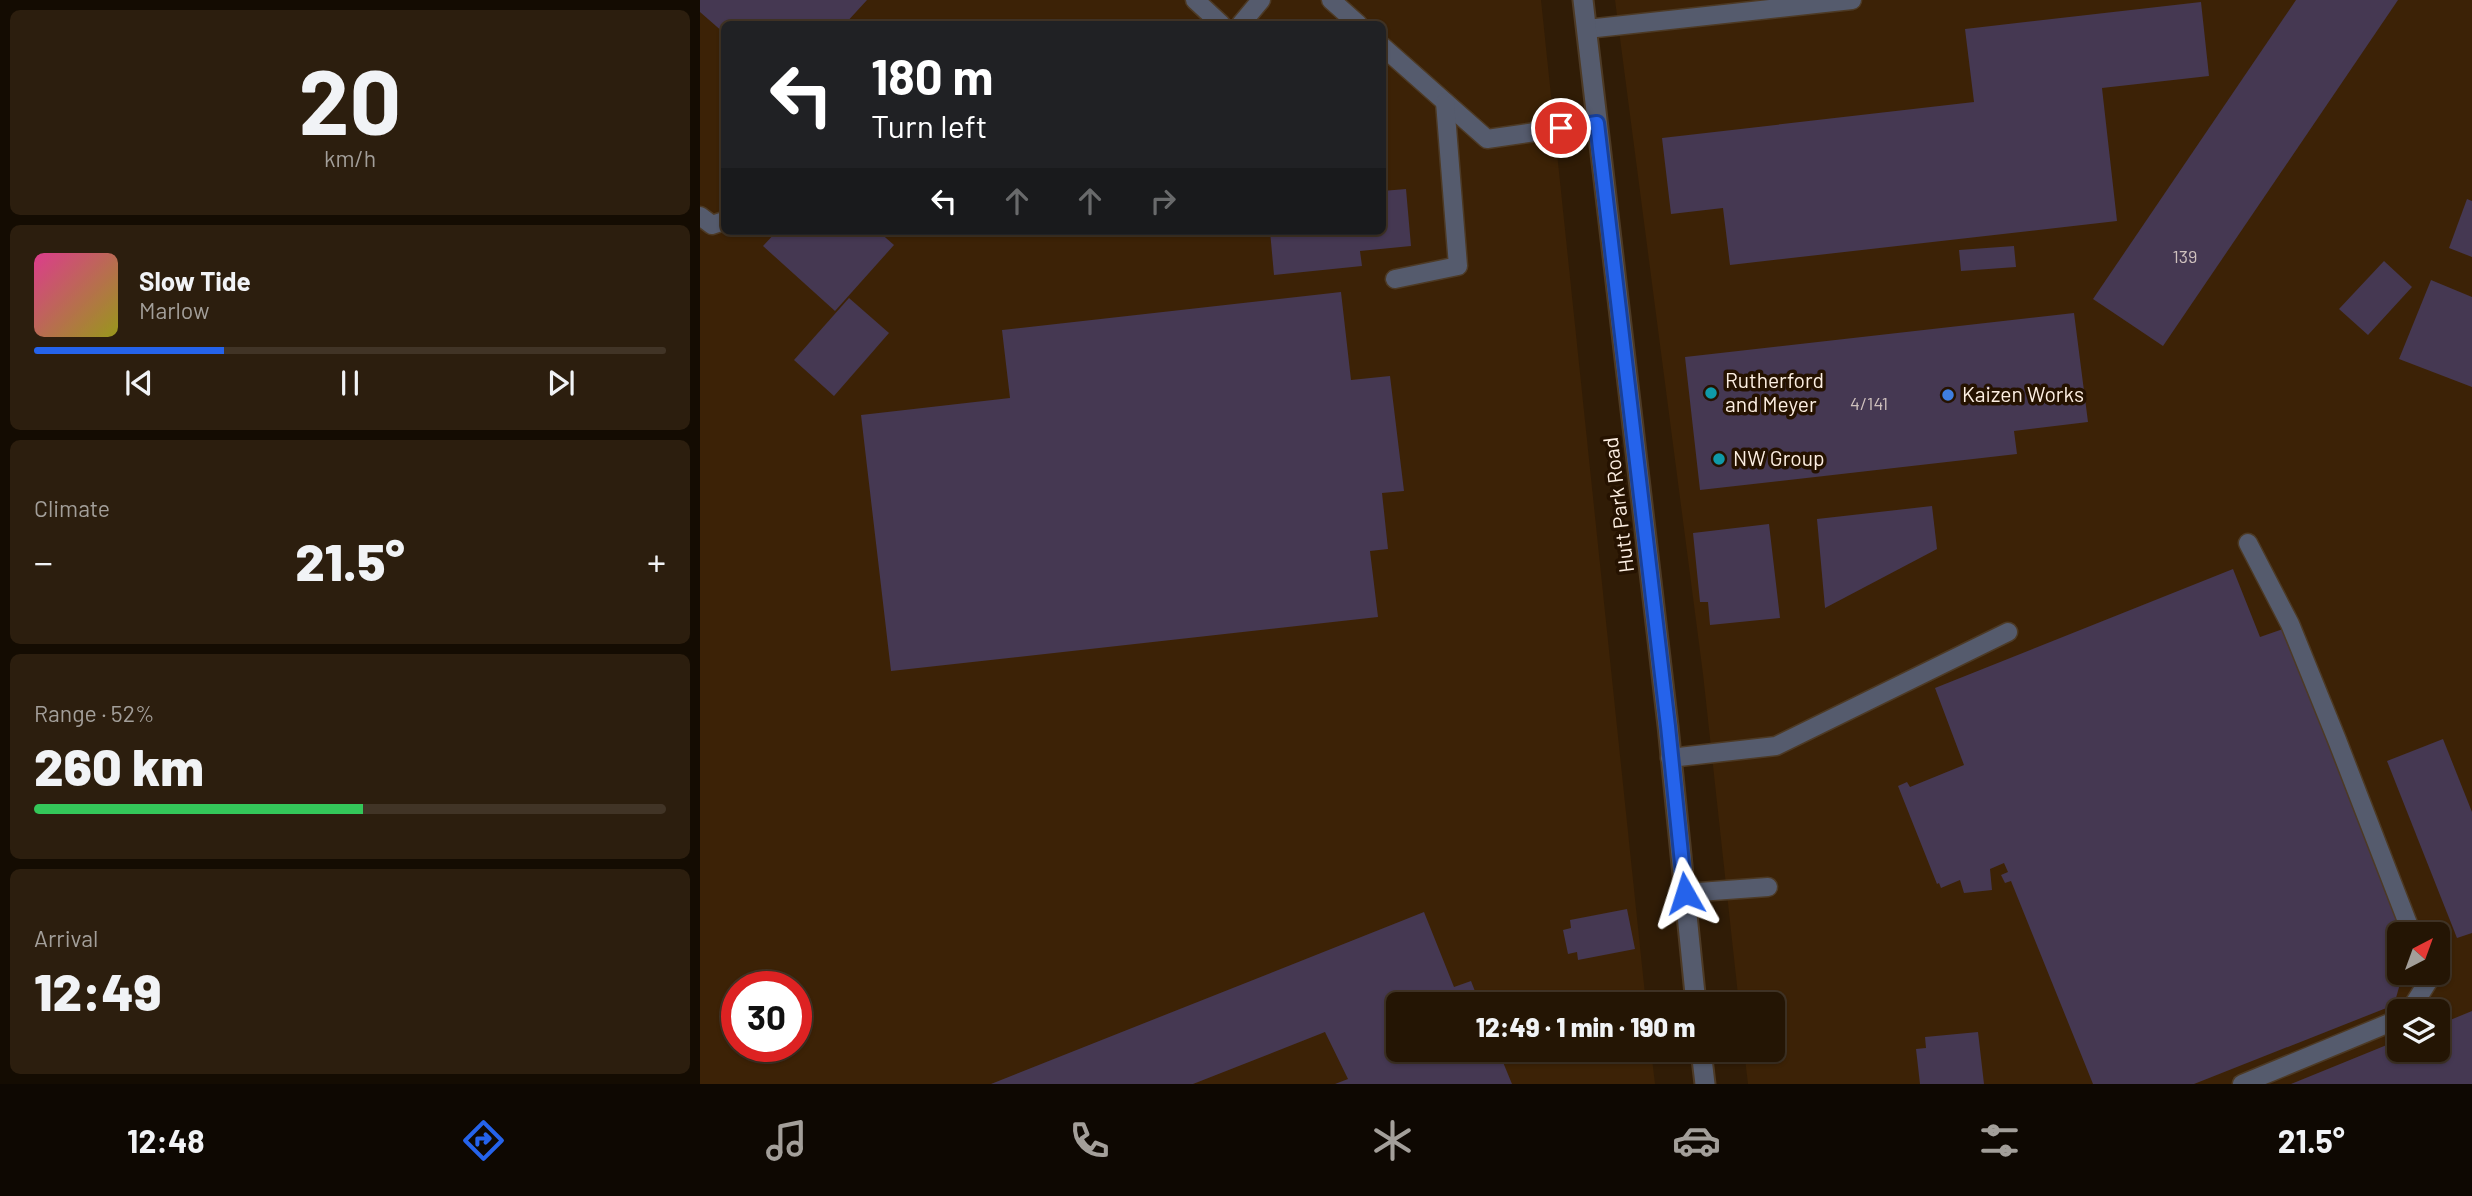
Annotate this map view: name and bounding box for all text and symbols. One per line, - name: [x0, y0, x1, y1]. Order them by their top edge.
- text: 20: [299, 44, 401, 153]
- text: 180 m: [871, 46, 994, 105]
- icon: left: [756, 49, 847, 140]
- pin: [1531, 98, 1591, 158]
- text: Turn left: [871, 106, 988, 144]
- icon: arrive: [1542, 109, 1580, 147]
- text: km/h: [324, 144, 376, 172]
- icon: left: [925, 182, 963, 220]
- icon: ahead: [998, 182, 1036, 220]
- icon: ahead: [1071, 182, 1109, 220]
- icon: right: [1144, 182, 1182, 220]
- house number: 139: [2173, 245, 2197, 267]
- text: Slow Tide: [139, 265, 251, 296]
- text: Marlow: [139, 296, 210, 324]
- icon: previous: [120, 364, 158, 402]
- icon: pause: [331, 364, 369, 402]
- icon: next: [542, 364, 580, 402]
- place label: Rutherford and Meyer: [1725, 367, 1824, 416]
- place label: Kaizen Works: [1962, 381, 2084, 406]
- marker: Rutherford and Meyer: [1703, 385, 1719, 401]
- marker: Kaizen Works: [1940, 387, 1956, 403]
- house number: 4/141: [1850, 392, 1888, 414]
- street label: Hutt Park Road: [1597, 436, 1638, 574]
- place label: NW Group: [1733, 445, 1825, 470]
- marker: NW Group: [1711, 451, 1727, 467]
- text: Climate: [34, 494, 110, 522]
- text: 21.5°: [295, 529, 405, 591]
- text: −: [34, 538, 53, 584]
- text: +: [647, 538, 666, 584]
- text: Range · 52%: [34, 699, 154, 727]
- text: 260 km: [34, 734, 204, 796]
- position arrow: [1648, 856, 1722, 930]
- north arrow: [2387, 922, 2450, 985]
- map controls: [2387, 922, 2450, 1062]
- text: Arrival: [34, 924, 98, 952]
- text: 12:49: [34, 959, 162, 1021]
- speed limit sign: 30: [721, 971, 812, 1062]
- button: layers: [2387, 999, 2450, 1062]
- text: 12:49 · 1 min · 190 m: [1476, 1011, 1695, 1042]
- icon: directions: [459, 1116, 508, 1165]
- icon: music: [762, 1116, 811, 1165]
- icon: phone: [1065, 1116, 1114, 1165]
- icon: climate: [1368, 1116, 1417, 1165]
- icon: car: [1672, 1116, 1721, 1165]
- icon: filters: [1975, 1116, 2024, 1165]
- text: 12:48: [127, 1121, 205, 1159]
- text: 21.5°: [2278, 1121, 2345, 1159]

